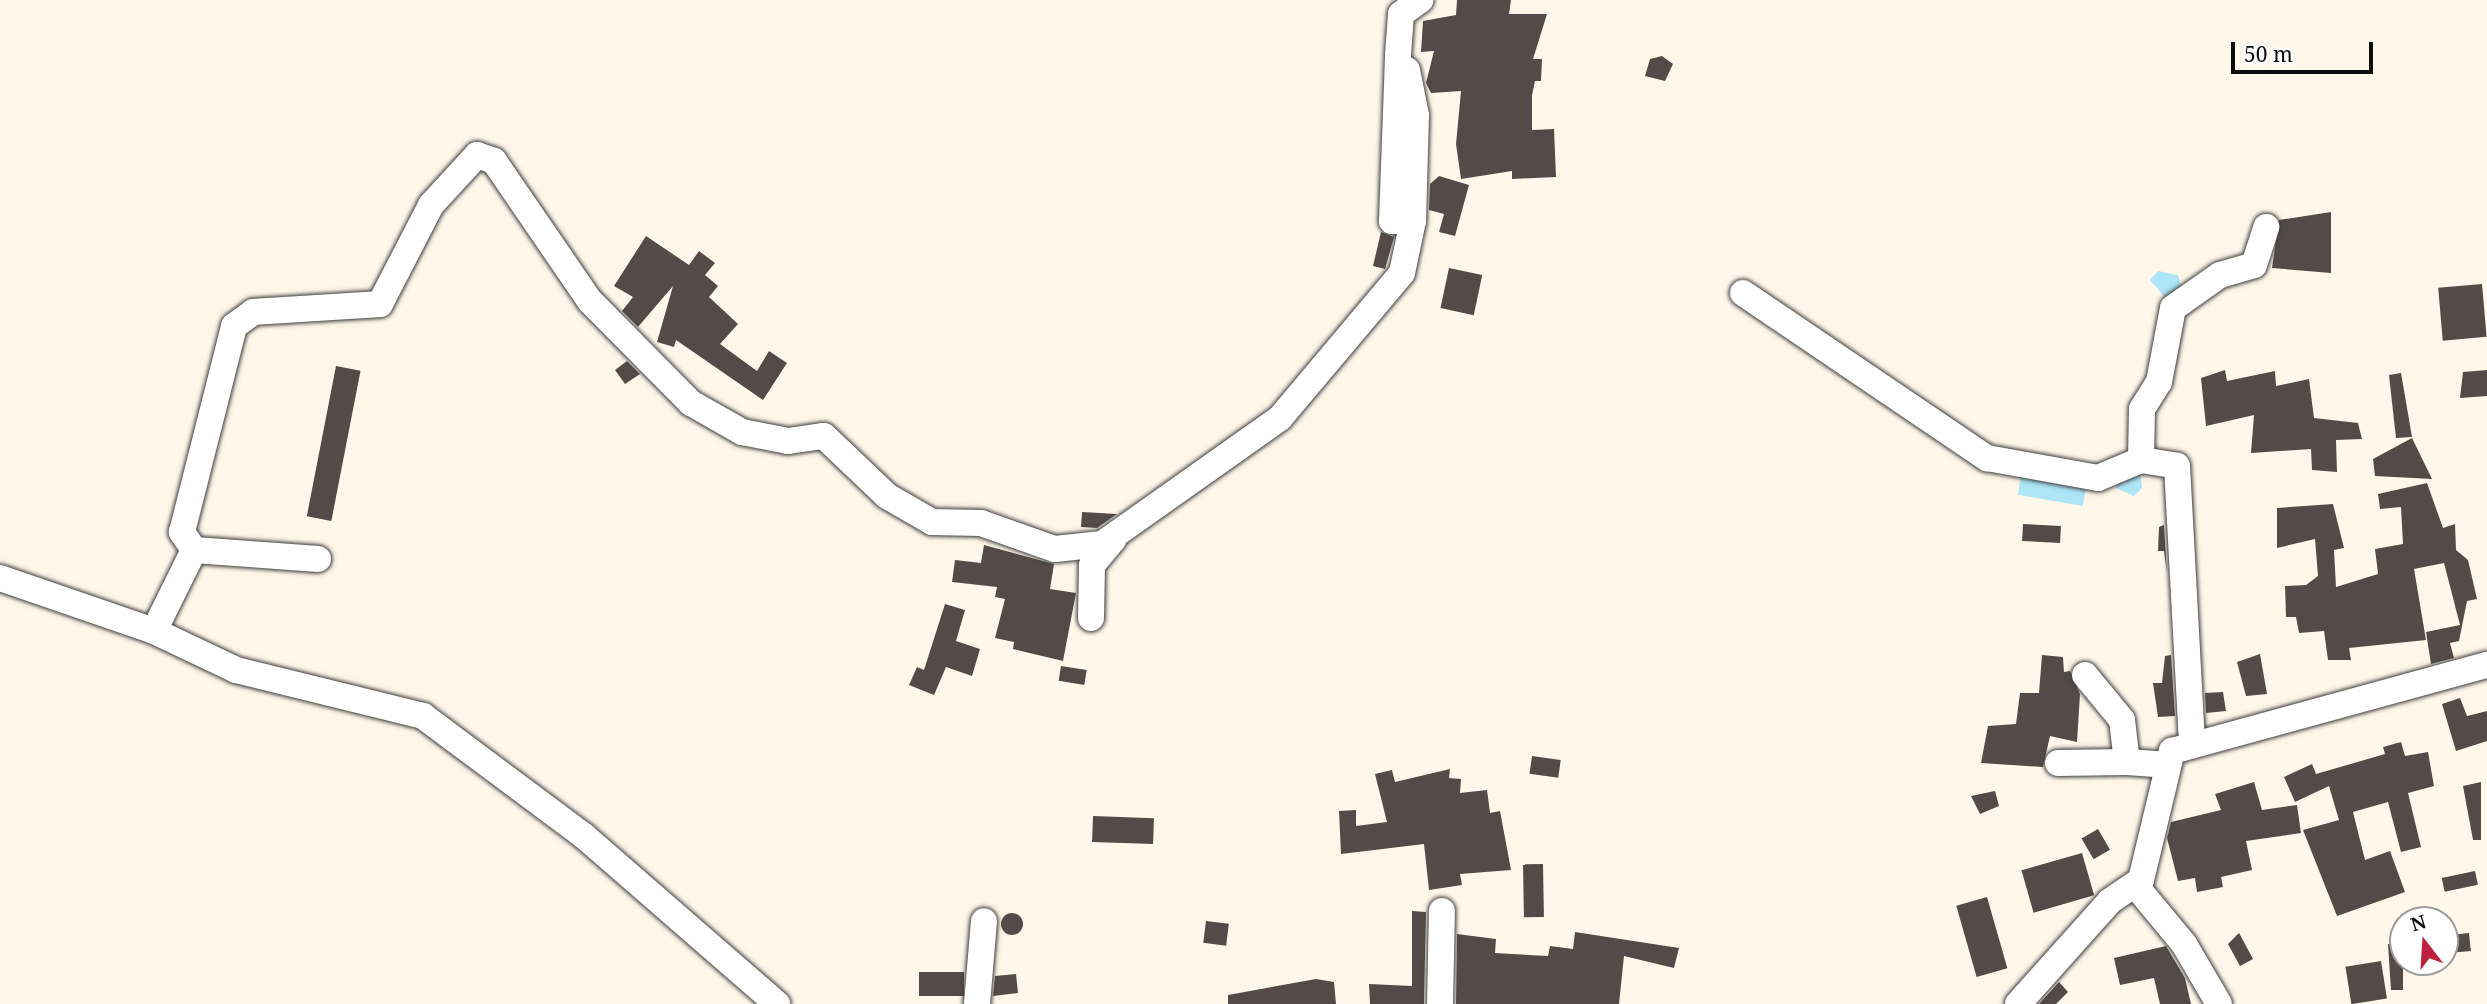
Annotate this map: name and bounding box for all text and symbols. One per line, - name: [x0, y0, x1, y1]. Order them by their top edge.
- scale bar: [2235, 28, 2377, 72]
- text: 50 m: [2244, 40, 2293, 68]
- north arrow: [2389, 906, 2459, 976]
- text: N: [2407, 908, 2429, 937]

